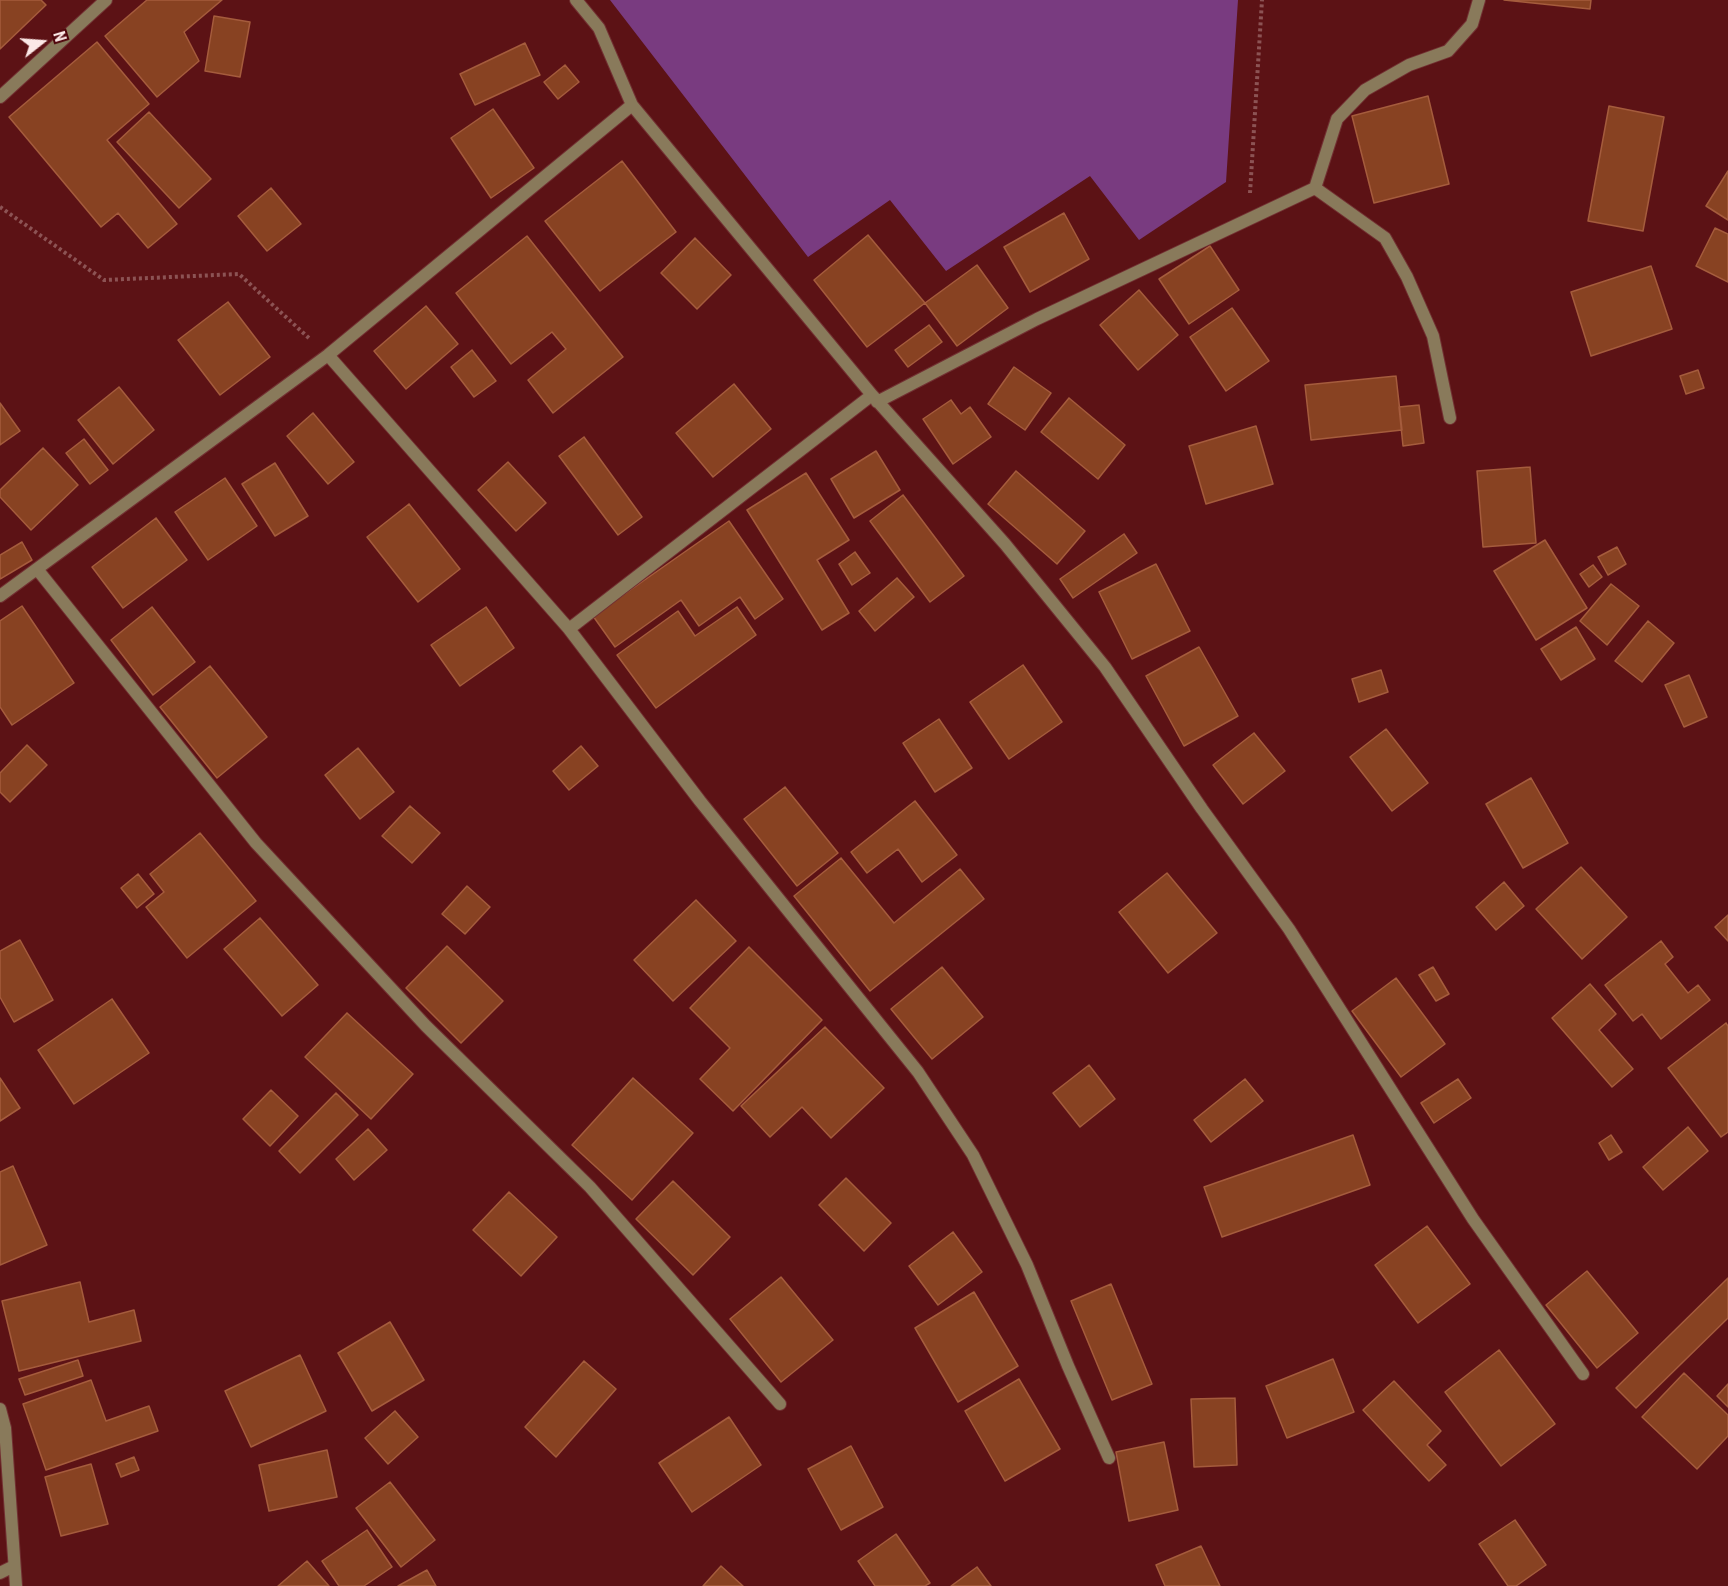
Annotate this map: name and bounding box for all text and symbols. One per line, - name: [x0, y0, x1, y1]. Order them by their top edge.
- north arrow: [12, 12, 72, 72]
- text: N: [49, 29, 70, 44]

